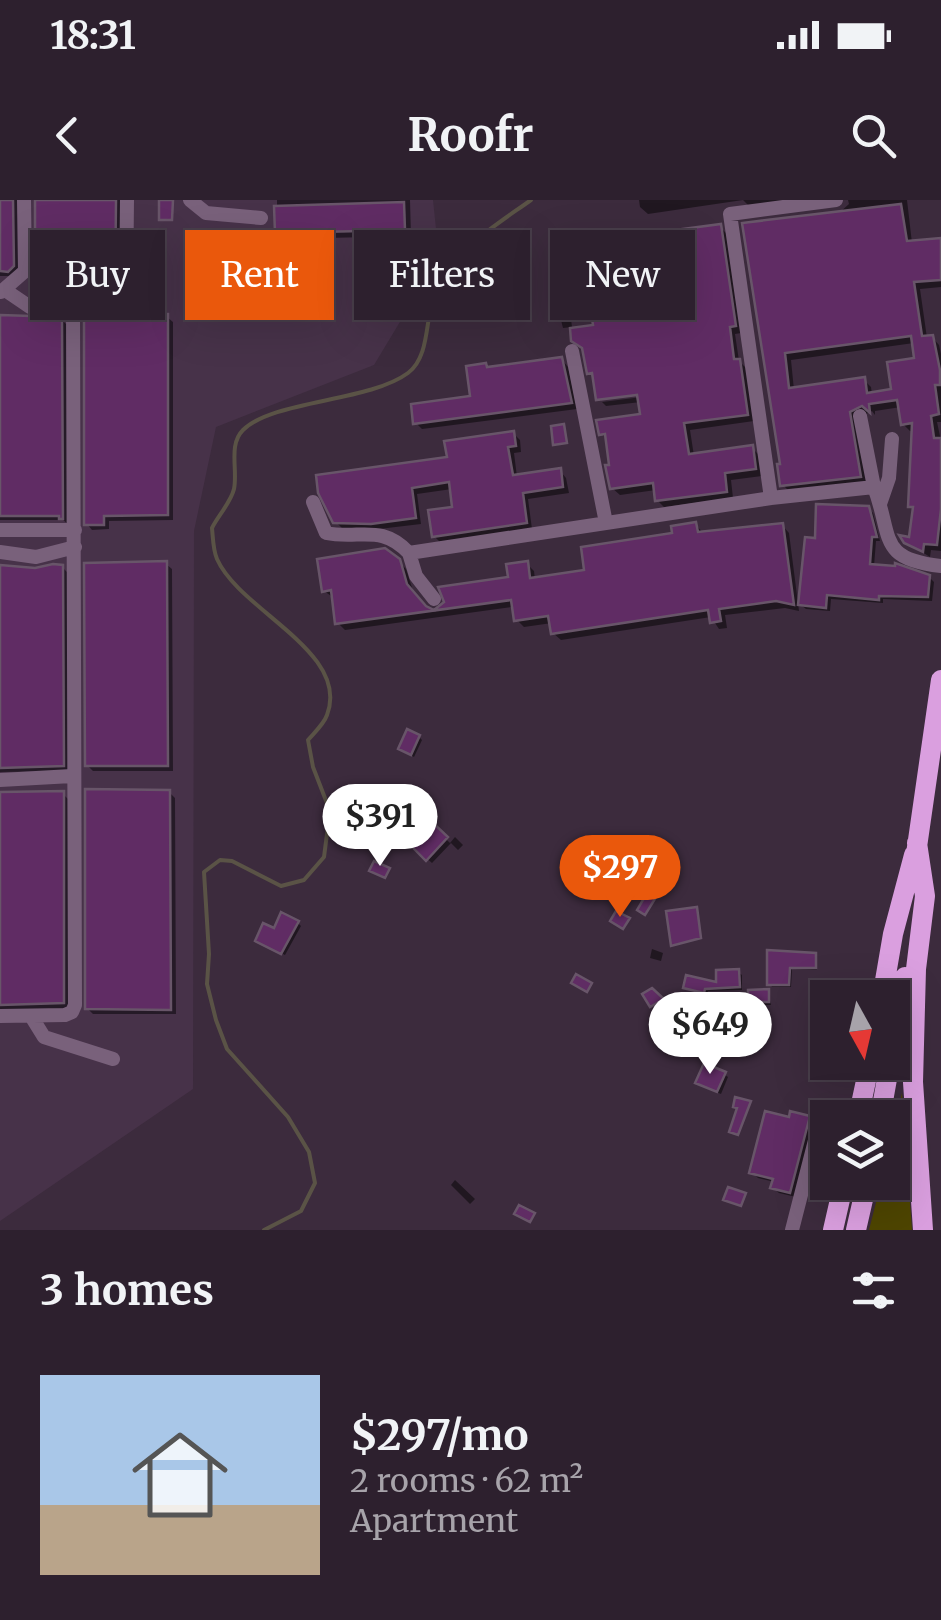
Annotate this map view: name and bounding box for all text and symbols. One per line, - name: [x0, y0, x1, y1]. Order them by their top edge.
- text: 18:31: [50, 12, 136, 59]
- text: Roofr: [407, 107, 534, 163]
- icon: back: [40, 108, 95, 163]
- icon: search: [846, 108, 901, 163]
- chip: Buy: [30, 230, 165, 320]
- chip: Rent: [185, 230, 334, 320]
- chip: Filters: [354, 230, 530, 320]
- chip: New: [550, 230, 695, 320]
- pin: $391: [321, 784, 439, 869]
- text: $391: [344, 796, 416, 836]
- pin: $297: [561, 835, 679, 920]
- text: $297: [582, 847, 658, 887]
- north arrow: [810, 980, 910, 1080]
- map controls: [810, 980, 910, 1200]
- pin: $649: [651, 992, 769, 1077]
- text: $649: [671, 1004, 749, 1044]
- button: layers: [810, 1100, 910, 1200]
- icon: filters: [846, 1263, 901, 1318]
- text: 3 homes: [40, 1264, 214, 1316]
- text: $297/mo: [350, 1409, 529, 1461]
- icon: home: [120, 1415, 240, 1535]
- text: 2 rooms · 62 m²: [350, 1461, 583, 1501]
- text: Apartment: [350, 1501, 518, 1541]

